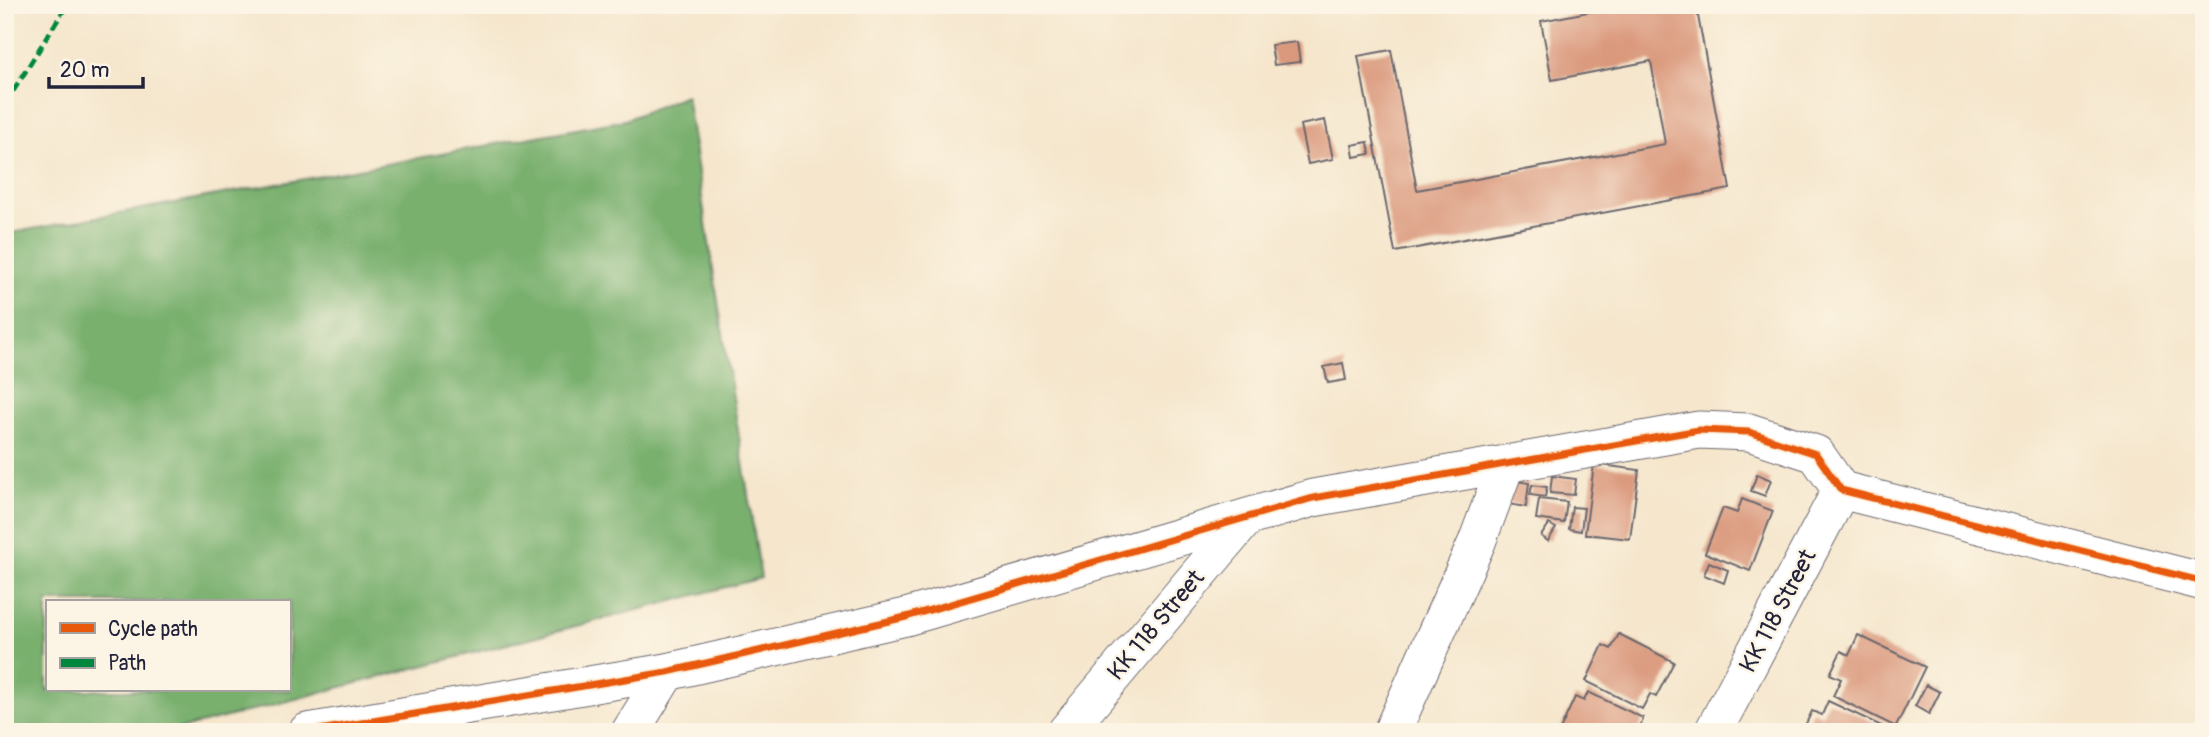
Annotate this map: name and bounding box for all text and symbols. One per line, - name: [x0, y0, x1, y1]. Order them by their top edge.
- scale bar: [49, 46, 144, 90]
- text: 20 m: [60, 57, 109, 84]
- street label: KK 118 Street: [1733, 544, 1823, 678]
- street label: KK 118 Street: [1101, 564, 1211, 686]
- legend: [46, 600, 290, 692]
- text: Cycle path: [108, 616, 198, 643]
- text: Path: [108, 650, 146, 677]

